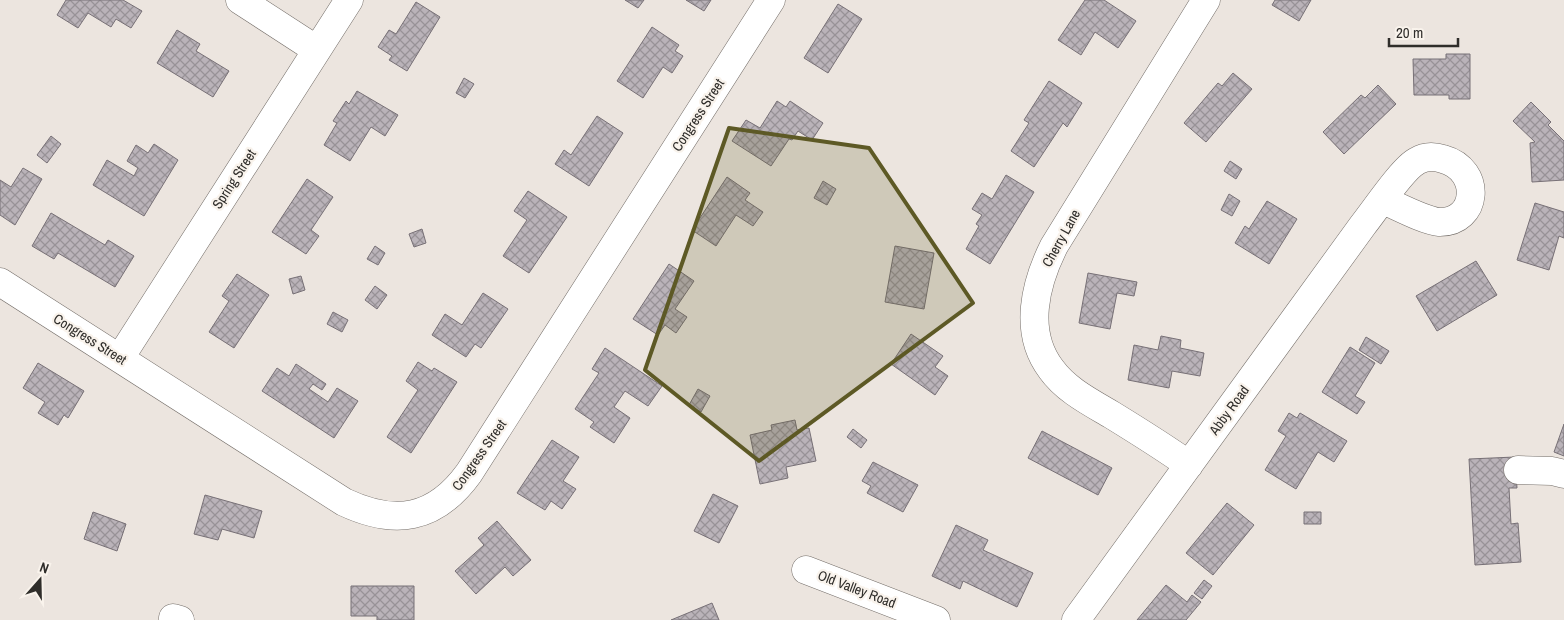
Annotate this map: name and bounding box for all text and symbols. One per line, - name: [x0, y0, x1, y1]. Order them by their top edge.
- scale bar: [1389, 15, 1458, 47]
- text: 20 m: [1396, 22, 1423, 43]
- street label: Congress Street: [668, 75, 728, 155]
- street label: Spring Street: [208, 146, 260, 212]
- street label: Cherry Lane: [1038, 206, 1084, 270]
- street label: Congress Street: [50, 309, 130, 369]
- street label: Abby Road: [1204, 382, 1253, 439]
- street label: Congress Street: [448, 416, 510, 494]
- north arrow: [15, 555, 65, 605]
- text: N: [37, 558, 51, 578]
- street label: Old Valley Road: [815, 566, 899, 612]

